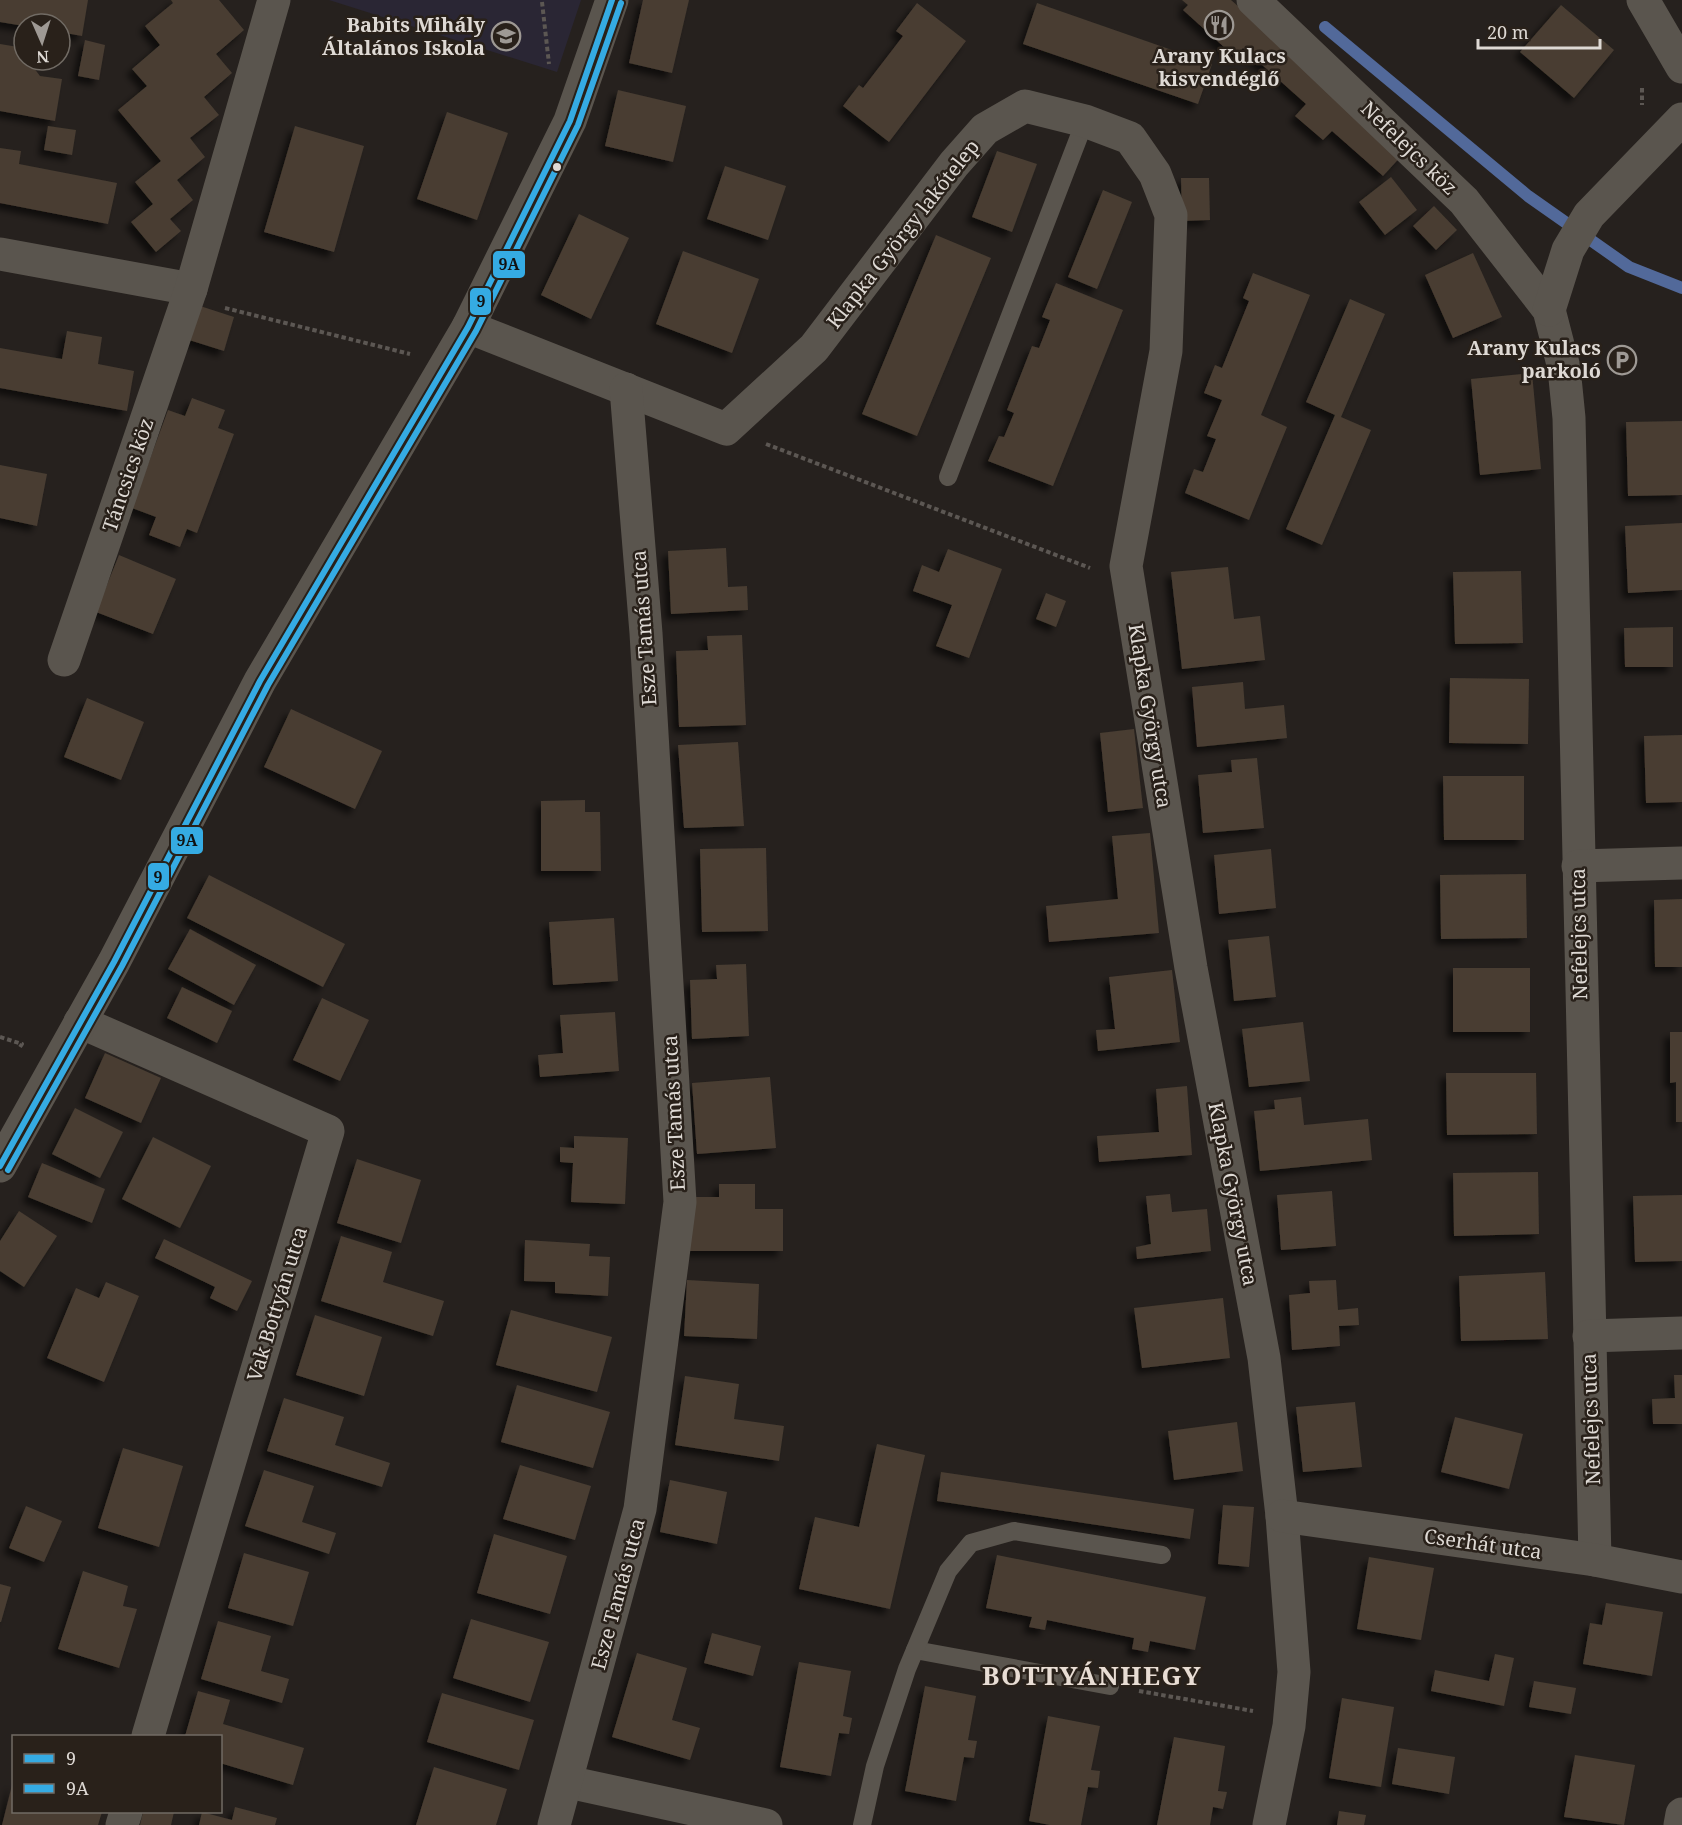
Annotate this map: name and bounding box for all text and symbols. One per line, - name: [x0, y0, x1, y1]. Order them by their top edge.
- restaurant icon: Arany Kulacs kisvendéglő: [1203, 9, 1235, 41]
- place label: Babits Mihály Általános Iskola: [322, 11, 485, 61]
- north arrow: [12, 12, 72, 72]
- scale bar: [1478, 12, 1600, 50]
- school or university icon: Babits Mihály Általános Iskola: [490, 20, 522, 52]
- text: 20 m: [1487, 20, 1529, 44]
- place label: Arany Kulacs kisvendéglő: [1152, 42, 1286, 92]
- text: N: [36, 46, 50, 68]
- street label: Nefelejcs köz: [1355, 95, 1463, 200]
- street label: Klapka György lakótelep: [820, 134, 985, 334]
- unlabelled marker: [551, 161, 563, 173]
- line badge: 9A: [492, 250, 526, 279]
- text: 9A: [498, 253, 520, 275]
- line badge: 9: [469, 287, 492, 316]
- text: 9: [476, 290, 486, 312]
- place label: Arany Kulacs parkoló: [1467, 334, 1601, 384]
- parking icon: Arany Kulacs parkoló: [1606, 344, 1638, 376]
- street label: Táncsics köz: [96, 415, 160, 535]
- street label: Esze Tamás utca: [625, 549, 662, 707]
- street label: Klapka György utca: [1123, 622, 1178, 810]
- line badge: 9A: [170, 826, 204, 855]
- text: 9A: [176, 829, 198, 851]
- line badge: 9: [147, 862, 170, 891]
- text: 9: [153, 866, 163, 888]
- street label: Nefelejcs utca: [1564, 868, 1593, 1000]
- street label: Esze Tamás utca: [656, 1035, 691, 1192]
- street label: Klapka György utca: [1202, 1100, 1265, 1288]
- street label: Vak Bottyán utca: [240, 1223, 313, 1385]
- street label: Nefelejcs utca: [1575, 1353, 1606, 1485]
- street label: Esze Tamás utca: [584, 1515, 651, 1673]
- street label: Cserhát utca: [1423, 1522, 1544, 1565]
- district label: BOTTYÁNHEGY: [982, 1657, 1202, 1693]
- legend: [12, 1735, 222, 1813]
- text: 9: [66, 1746, 76, 1770]
- text: 9A: [66, 1776, 89, 1800]

